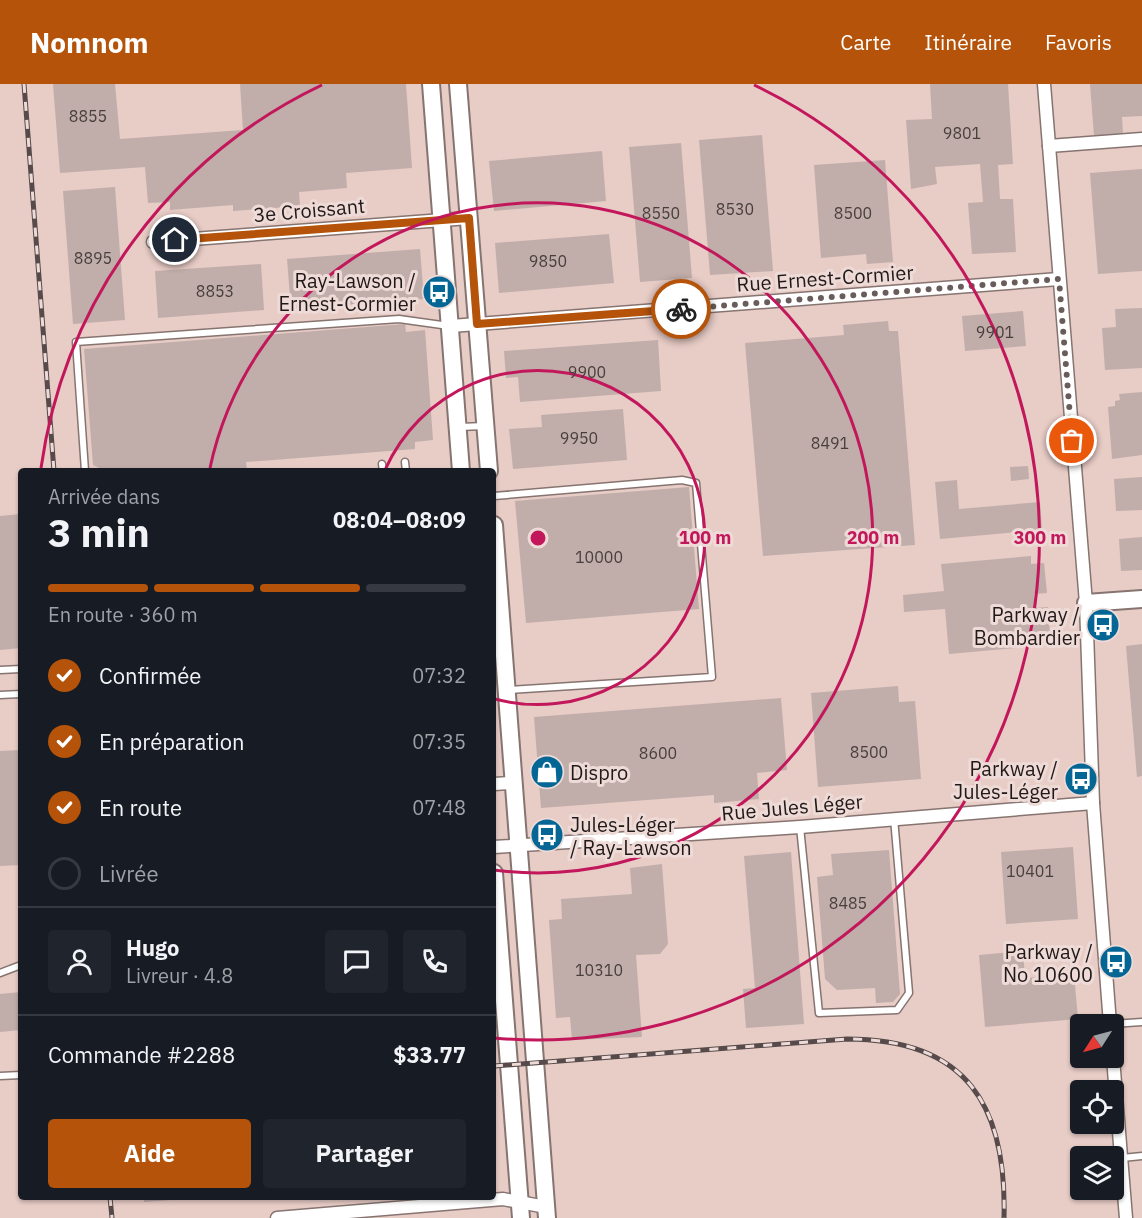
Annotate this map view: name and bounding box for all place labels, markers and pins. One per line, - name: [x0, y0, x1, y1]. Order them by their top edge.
- pin: [149, 214, 200, 265]
- place label: Ray-Lawson / Ernest-Cormier: [278, 267, 416, 317]
- bus stop icon: Ray-Lawson / Ernest-Cormier: [421, 274, 457, 310]
- pin: [1046, 415, 1097, 466]
- centre of rings: [528, 528, 548, 548]
- place label: Parkway / Bombardier: [974, 601, 1080, 651]
- bus stop icon: Parkway / Bombardier: [1085, 607, 1121, 643]
- shop icon: Dispro: [529, 754, 565, 790]
- place label: Parkway / Jules-Léger: [953, 755, 1058, 805]
- place label: Dispro: [570, 759, 628, 786]
- bus stop icon: Parkway / Jules-Léger: [1063, 761, 1099, 797]
- place label: Jules-Léger / Ray-Lawson: [570, 811, 692, 861]
- bus stop icon: Jules-Léger / Ray-Lawson: [529, 817, 565, 853]
- place label: Parkway / No 10600: [1003, 938, 1093, 988]
- bus stop icon: Parkway / No 10600: [1098, 944, 1134, 980]

